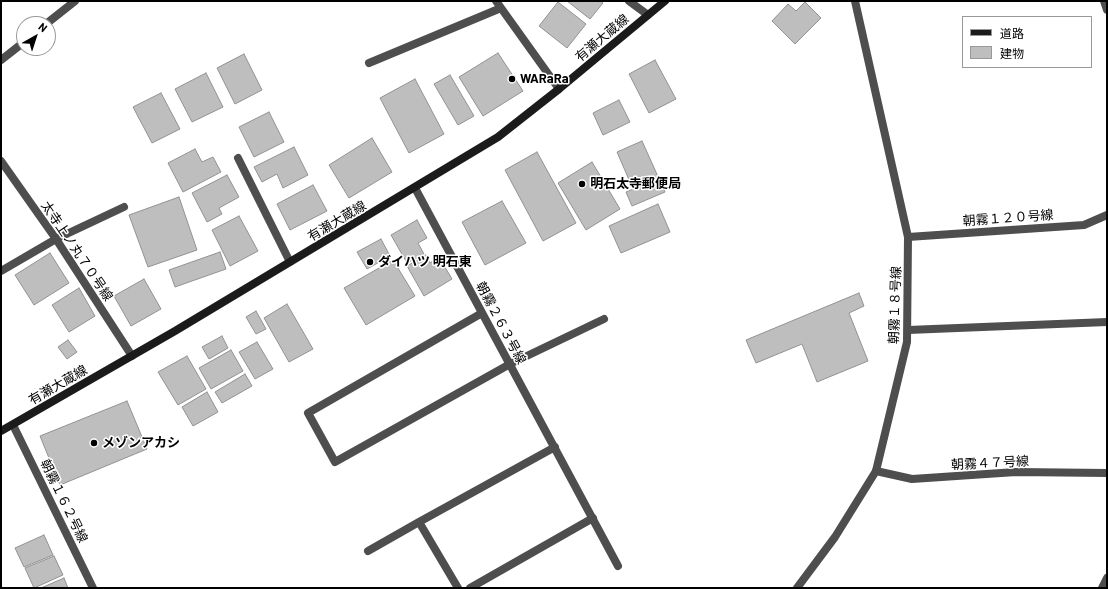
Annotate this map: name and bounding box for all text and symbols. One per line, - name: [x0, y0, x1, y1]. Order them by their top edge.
- street label: 有瀬大蔵線: [572, 11, 632, 65]
- north arrow: [16, 16, 56, 56]
- legend: [962, 16, 1092, 68]
- text: N: [36, 20, 50, 34]
- text: 道路: [1000, 26, 1024, 40]
- text: 建物: [1000, 46, 1024, 60]
- place label: WARaRa: [520, 71, 569, 87]
- marker: WARaRa: [507, 74, 517, 84]
- place label: 明石太寺郵便局: [590, 176, 681, 192]
- marker: 明石太寺郵便局: [577, 179, 587, 189]
- street label: 太寺上ノ丸７０号線: [38, 198, 116, 304]
- street label: 有瀬大蔵線: [305, 198, 369, 244]
- street label: 朝霧１２０号線: [962, 207, 1054, 229]
- place label: ダイハツ 明石東: [378, 254, 472, 270]
- marker: ダイハツ 明石東: [365, 257, 375, 267]
- street label: 朝霧１８号線: [886, 266, 904, 344]
- street label: 朝霧２６３号線: [473, 279, 529, 367]
- street label: 有瀬大蔵線: [26, 362, 90, 408]
- place label: メゾンアカシ: [102, 435, 180, 451]
- marker: メゾンアカシ: [89, 438, 99, 448]
- street label: 朝霧４７号線: [951, 453, 1029, 473]
- street label: 朝霧１６２号線: [37, 457, 91, 545]

